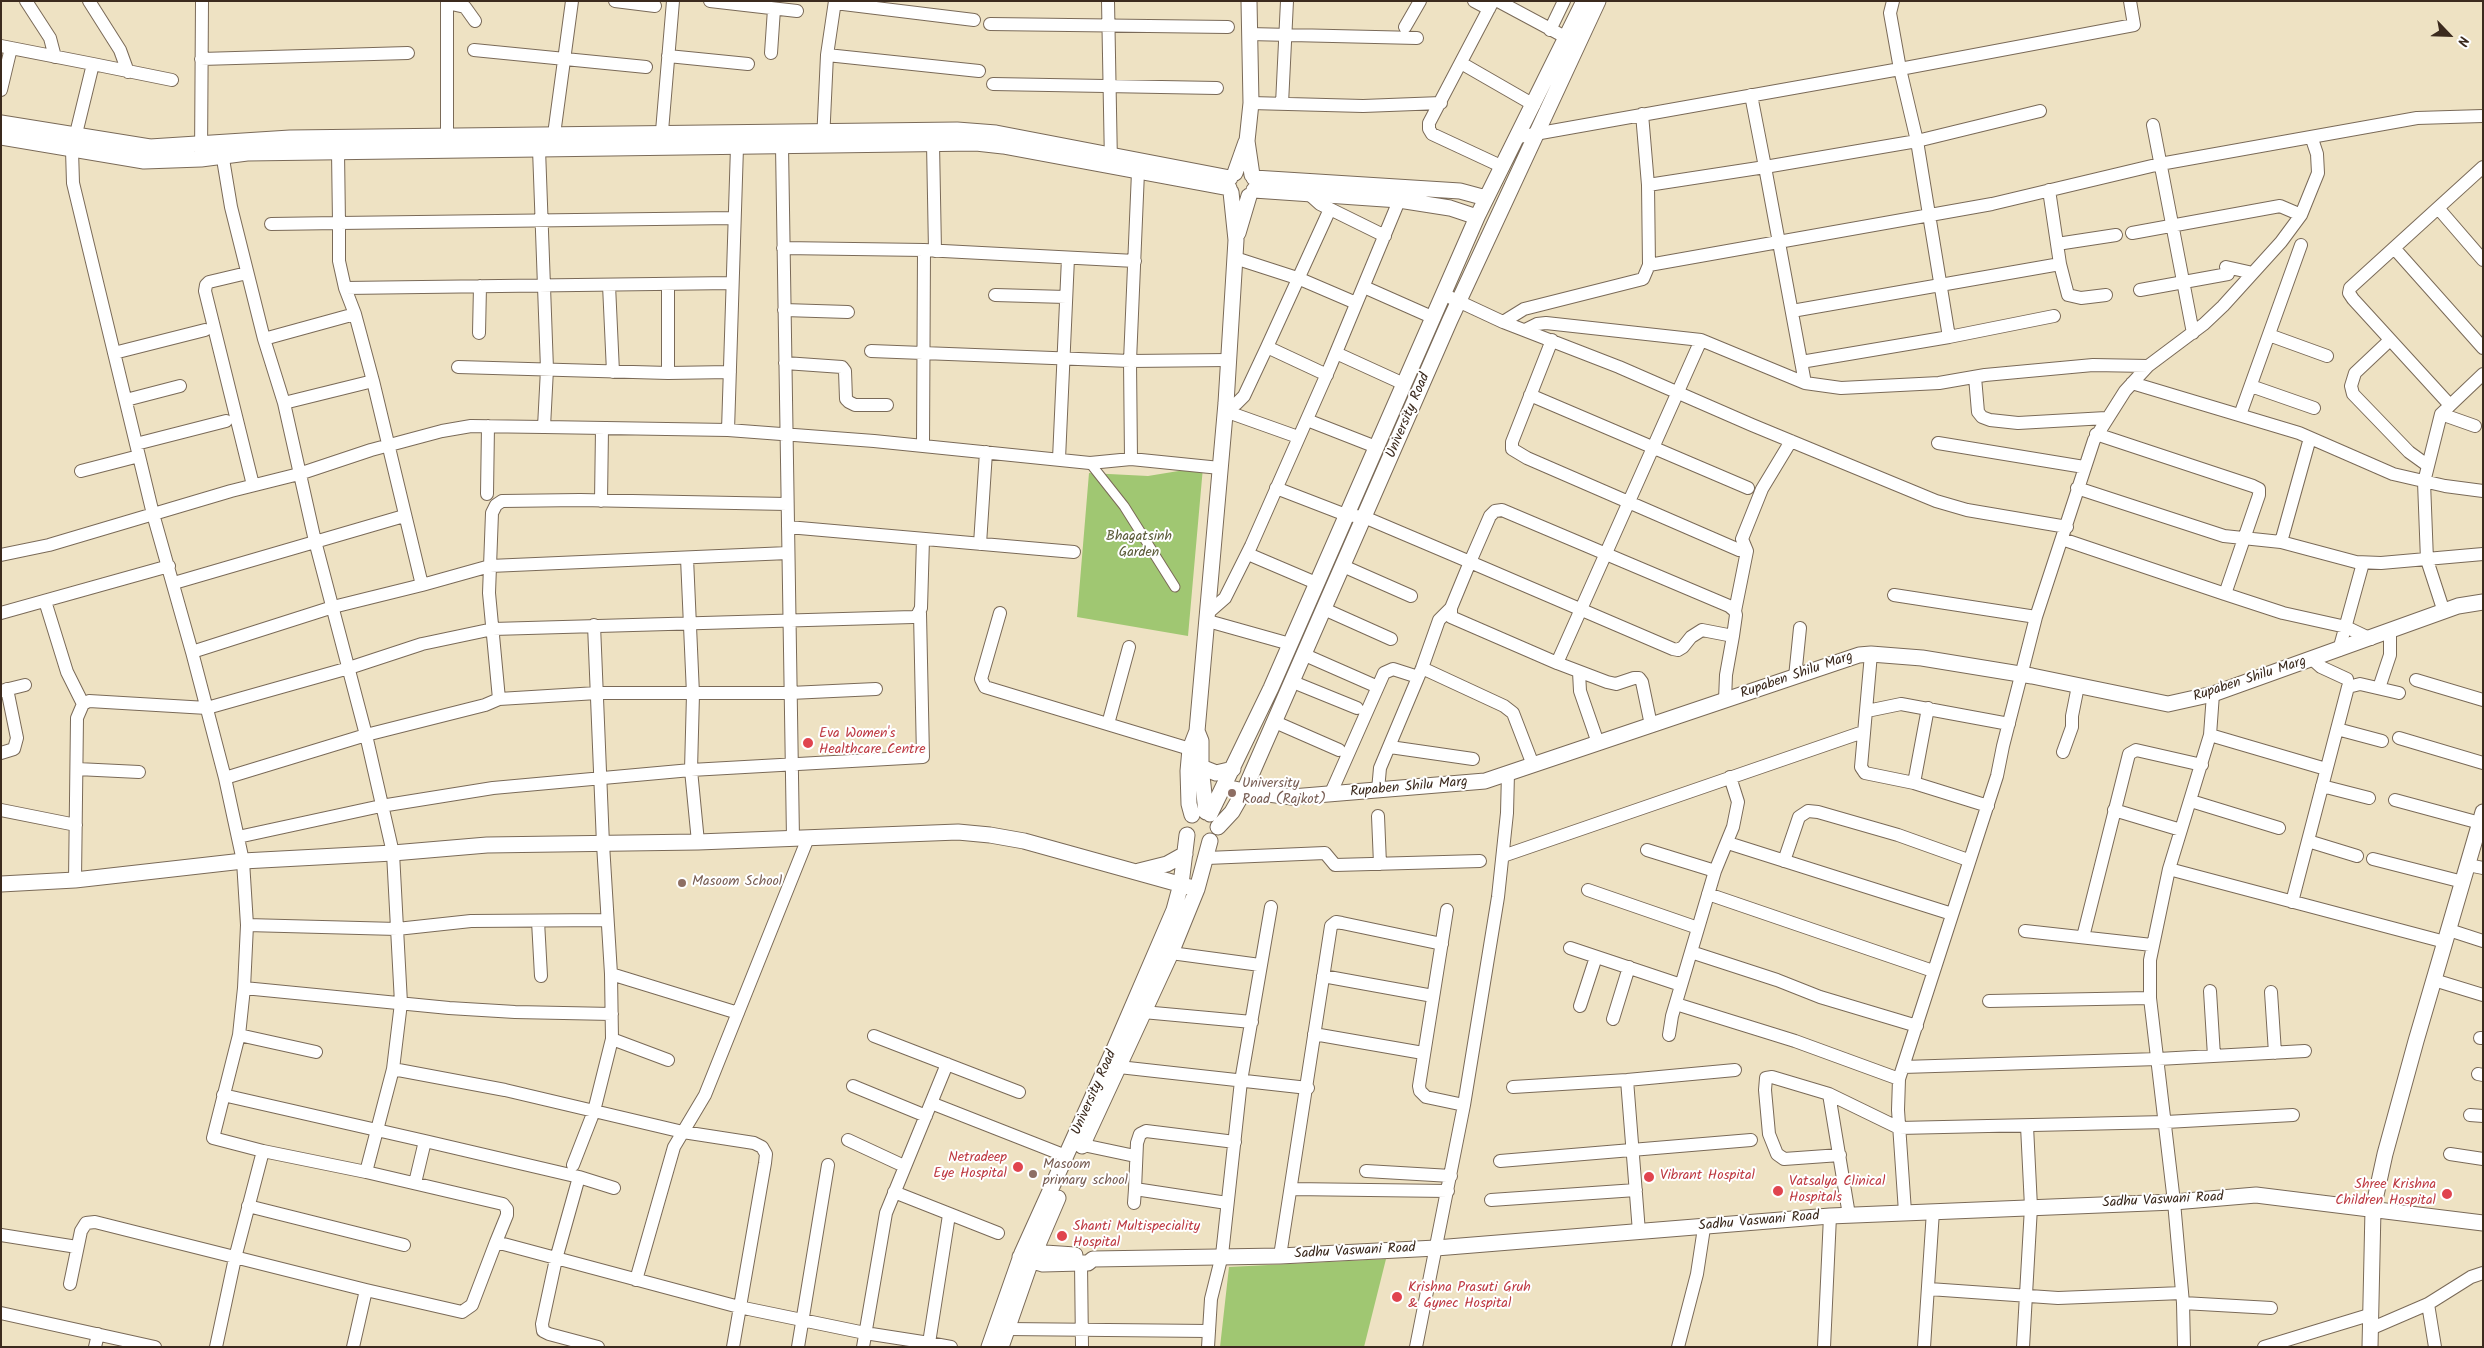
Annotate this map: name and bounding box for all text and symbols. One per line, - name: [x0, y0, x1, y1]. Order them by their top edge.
- north arrow: [2424, 10, 2474, 60]
- text: N: [2451, 33, 2475, 50]
- street label: University Road: [1383, 371, 1435, 461]
- park label: Bhagatsinh Garden: [1106, 530, 1172, 562]
- street label: Rupaben Shilu Marg: [1739, 649, 1855, 703]
- street label: Rupaben Shilu Marg: [2191, 654, 2309, 706]
- place label: Eva Women's Healthcare Centre: [819, 727, 925, 760]
- marker: Eva Women's Healthcare Centre: [801, 736, 815, 750]
- street label: Rupaben Shilu Marg: [1350, 774, 1468, 802]
- place label: University Road (Rajkot): [1242, 777, 1326, 810]
- marker: University Road (Rajkot): [1226, 787, 1238, 799]
- place label: Masoom School: [692, 875, 782, 891]
- marker: Masoom School: [676, 877, 688, 889]
- street label: University Road: [1069, 1048, 1121, 1138]
- place label: Netradeep Eye Hospital: [933, 1151, 1007, 1184]
- place label: Masoom primary school: [1043, 1158, 1128, 1190]
- marker: Netradeep Eye Hospital: [1011, 1160, 1025, 1174]
- marker: Masoom primary school: [1027, 1168, 1039, 1180]
- place label: Vibrant Hospital: [1660, 1169, 1755, 1185]
- marker: Vibrant Hospital: [1642, 1170, 1656, 1184]
- place label: Vatsalya Clinical Hospitals: [1789, 1175, 1885, 1208]
- place label: Shree Krishna Children Hospital: [2335, 1178, 2436, 1210]
- marker: Vatsalya Clinical Hospitals: [1771, 1184, 1785, 1198]
- marker: Shree Krishna Children Hospital: [2440, 1187, 2454, 1201]
- street label: Sadhu Vaswani Road: [2102, 1189, 2224, 1213]
- street label: Sadhu Vaswani Road: [1698, 1208, 1820, 1236]
- place label: Shanti Multispeciality Hospital: [1073, 1220, 1200, 1252]
- marker: Shanti Multispeciality Hospital: [1055, 1229, 1069, 1243]
- street label: Sadhu Vaswani Road: [1294, 1240, 1416, 1264]
- place label: Krishna Prasuti Gruh & Gynec Hospital: [1408, 1281, 1531, 1314]
- marker: Krishna Prasuti Gruh & Gynec Hospital: [1390, 1290, 1404, 1304]

